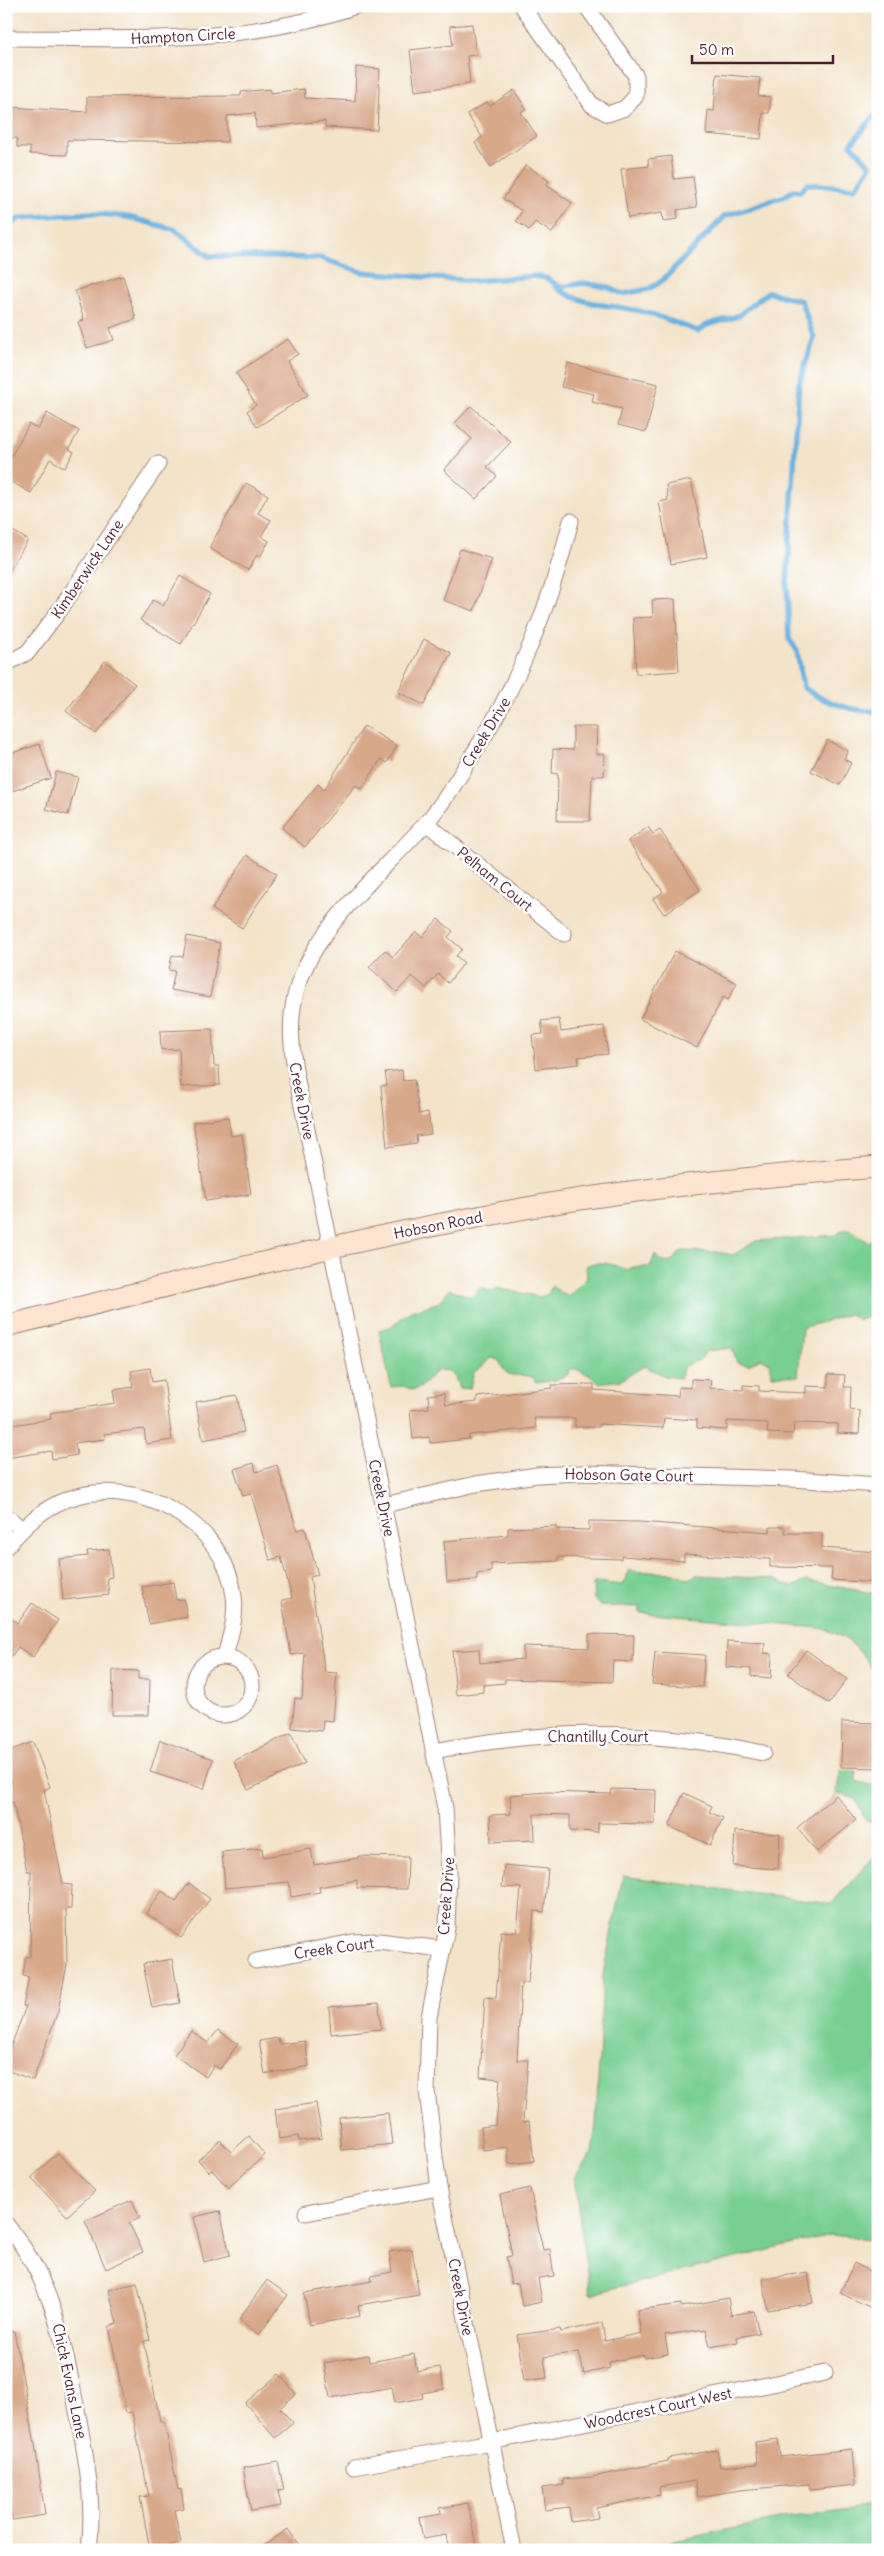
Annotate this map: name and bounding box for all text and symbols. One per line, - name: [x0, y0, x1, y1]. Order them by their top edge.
- street label: Hampton Circle: [130, 24, 236, 48]
- scale bar: [692, 32, 833, 64]
- text: 50 m: [699, 40, 734, 59]
- street label: Kimberwick Lane: [47, 516, 127, 622]
- street label: Creek Drive: [458, 694, 514, 770]
- street label: Pelham Court: [453, 843, 537, 915]
- street label: Creek Drive: [285, 1061, 319, 1141]
- street label: Hobson Road: [392, 1207, 484, 1243]
- street label: Creek Drive: [365, 1458, 399, 1538]
- street label: Hobson Gate Court: [564, 1464, 694, 1486]
- street label: Chantilly Court: [548, 1727, 648, 1746]
- street label: Creek Drive: [434, 1856, 458, 1936]
- street label: Creek Court: [293, 1933, 375, 1963]
- street label: Creek Drive: [444, 2257, 478, 2337]
- street label: Chick Evans Lane: [48, 2322, 92, 2440]
- street label: Woodcrest Court West: [582, 2383, 734, 2433]

